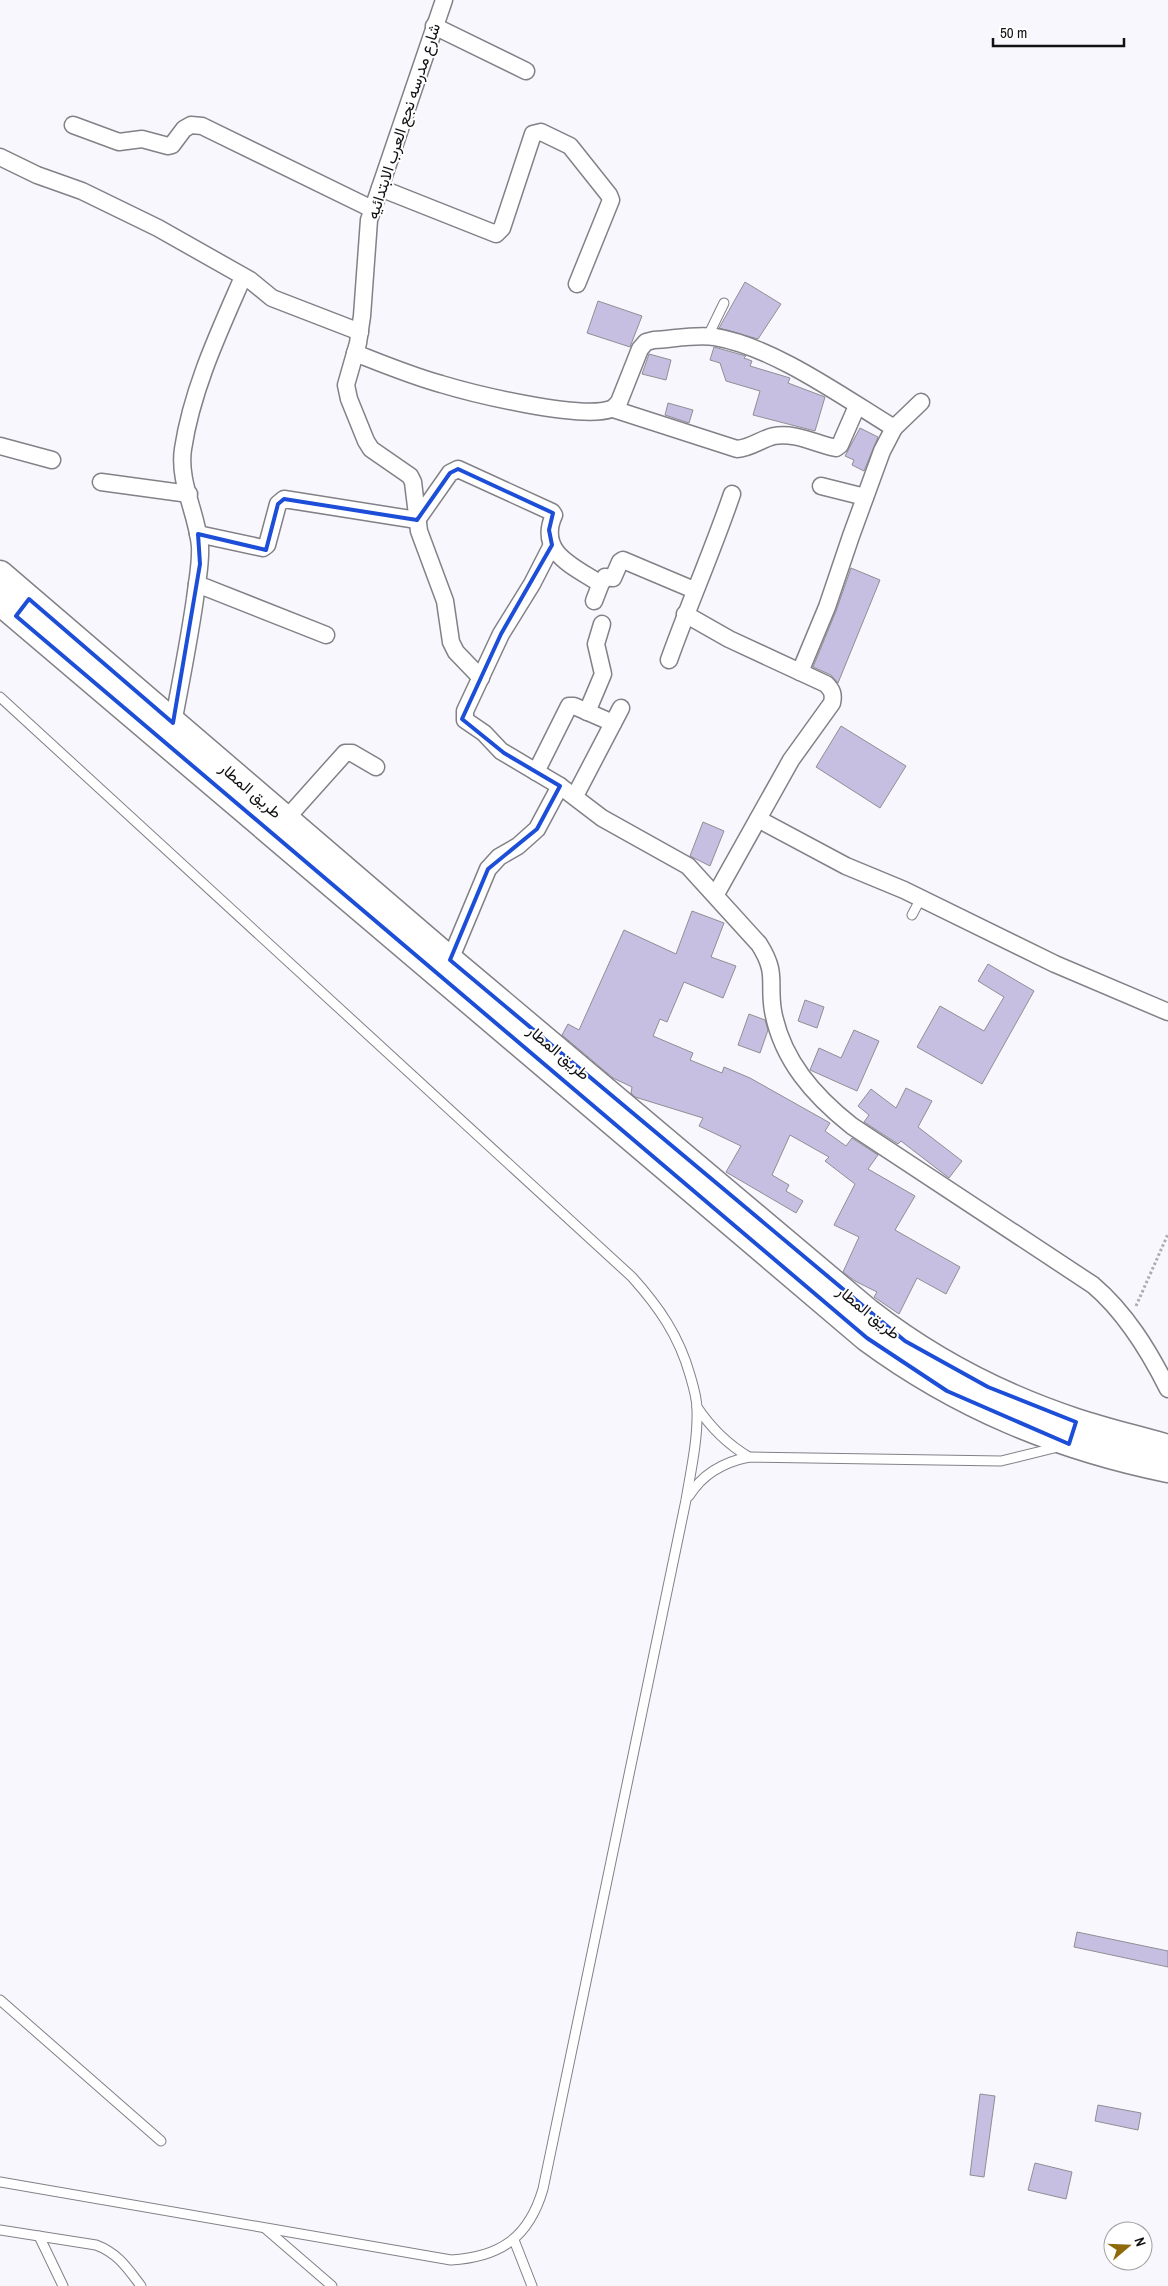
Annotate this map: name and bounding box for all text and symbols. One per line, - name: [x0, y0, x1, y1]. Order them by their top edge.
- scale bar: [993, 15, 1124, 47]
- street label: شارع مدرسه نجع العرب الابتدائيه: [361, 20, 446, 222]
- text: 50 m: [1000, 22, 1027, 43]
- street label: طريق المطار: [215, 756, 287, 823]
- street label: طريق المطار: [522, 1019, 595, 1085]
- street label: طريق المطار: [832, 1279, 905, 1344]
- north arrow: [1103, 2221, 1153, 2271]
- text: N: [1130, 2235, 1150, 2249]

